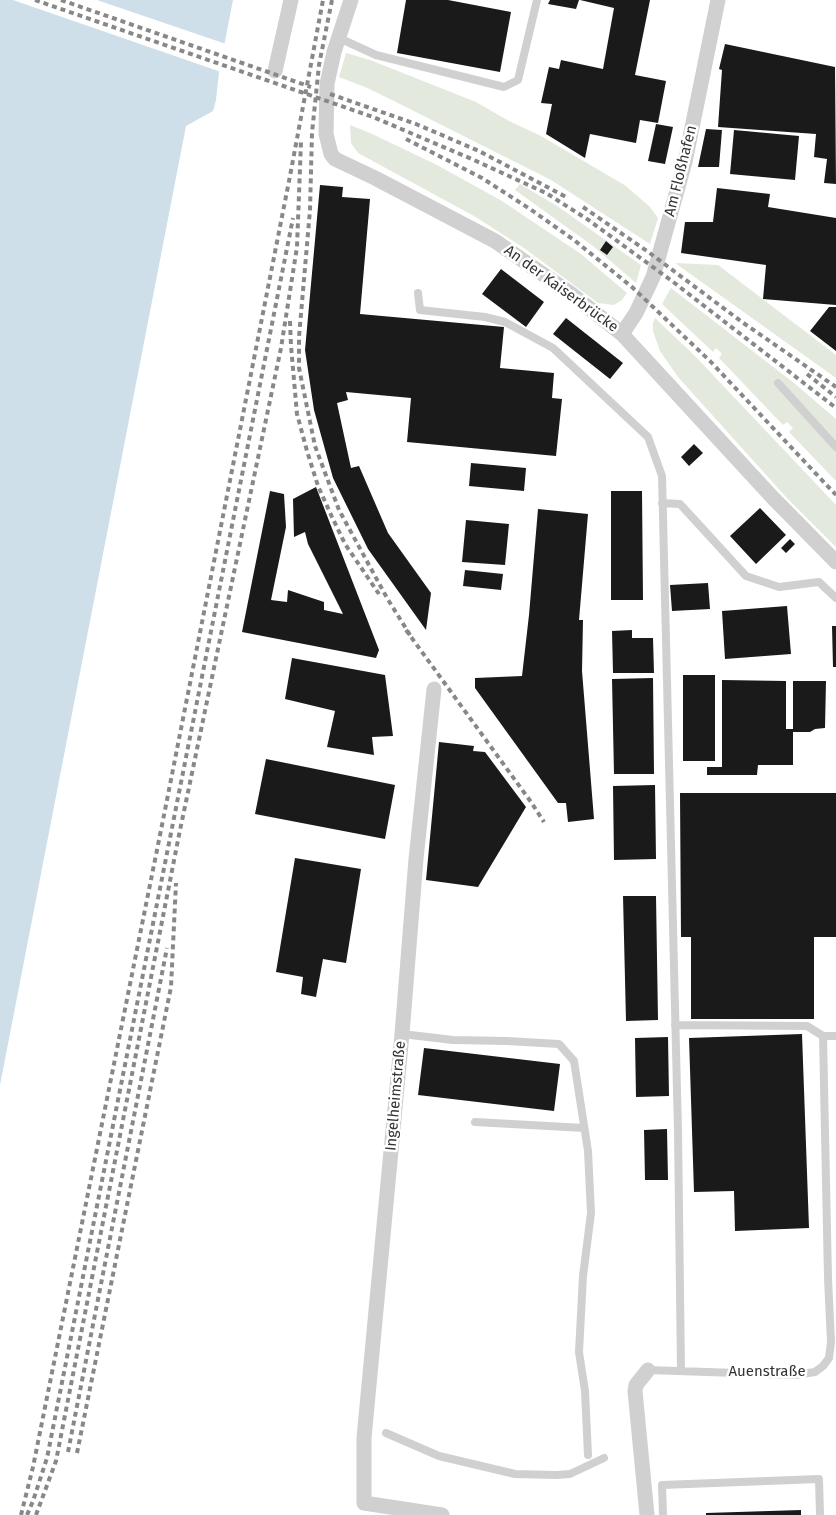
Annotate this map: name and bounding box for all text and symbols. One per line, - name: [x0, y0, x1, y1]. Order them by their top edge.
- street label: Am Floßhafen: [661, 124, 701, 218]
- street label: An der Kaiserbrücke: [500, 242, 622, 336]
- street label: Ingelheimstraße: [382, 1040, 410, 1152]
- street label: Auenstraße: [728, 1363, 806, 1381]

